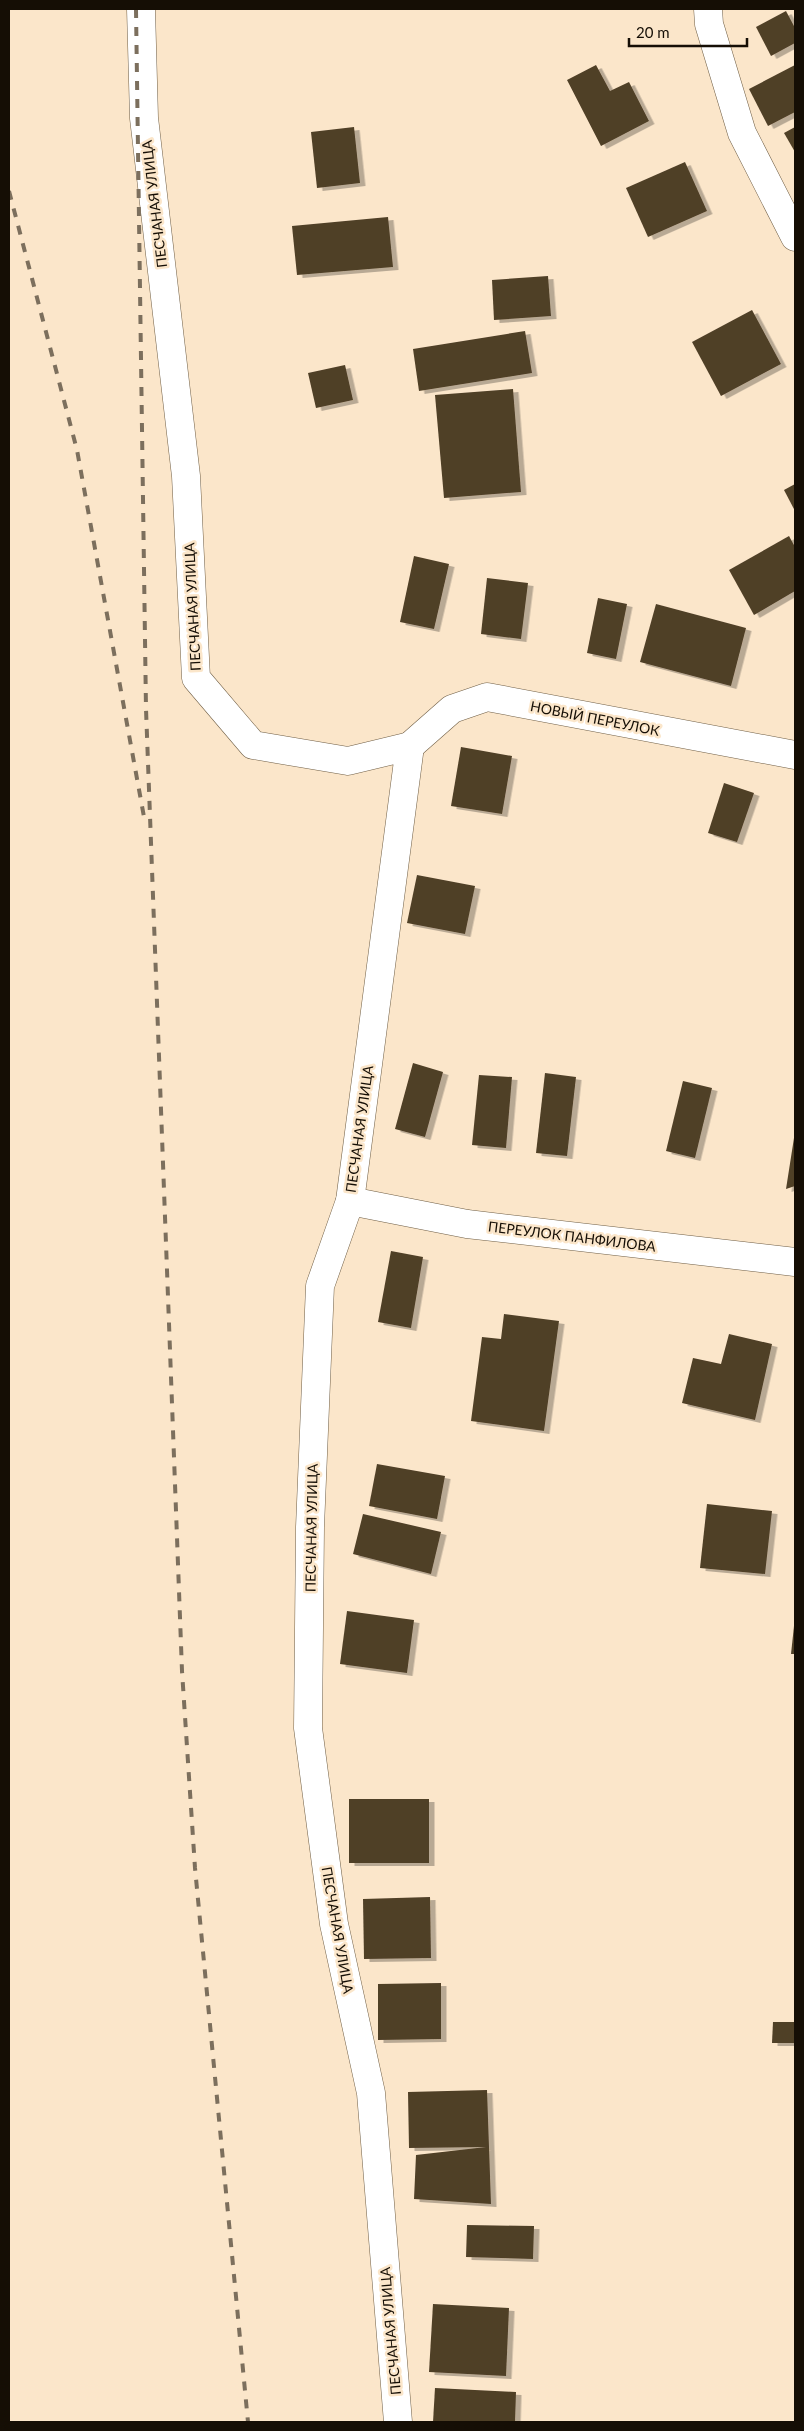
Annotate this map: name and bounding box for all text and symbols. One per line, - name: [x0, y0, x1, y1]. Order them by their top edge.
- scale bar: [629, 15, 746, 47]
- text: 20 m: [636, 23, 670, 41]
- street label: ПЕСЧАНАЯ УЛИЦА: [138, 139, 170, 269]
- street label: ПЕСЧАНАЯ УЛИЦА: [180, 542, 204, 672]
- street label: НОВЫЙ ПЕРЕУЛОК: [529, 697, 662, 739]
- street label: ПЕСЧАНАЯ УЛИЦА: [342, 1064, 376, 1194]
- street label: ПЕРЕУЛОК ПАНФИЛОВА: [487, 1217, 657, 1255]
- street label: ПЕСЧАНАЯ УЛИЦА: [301, 1463, 321, 1592]
- street label: ПЕСЧАНАЯ УЛИЦА: [318, 1865, 358, 1995]
- street label: ПЕСЧАНАЯ УЛИЦА: [376, 2266, 404, 2396]

